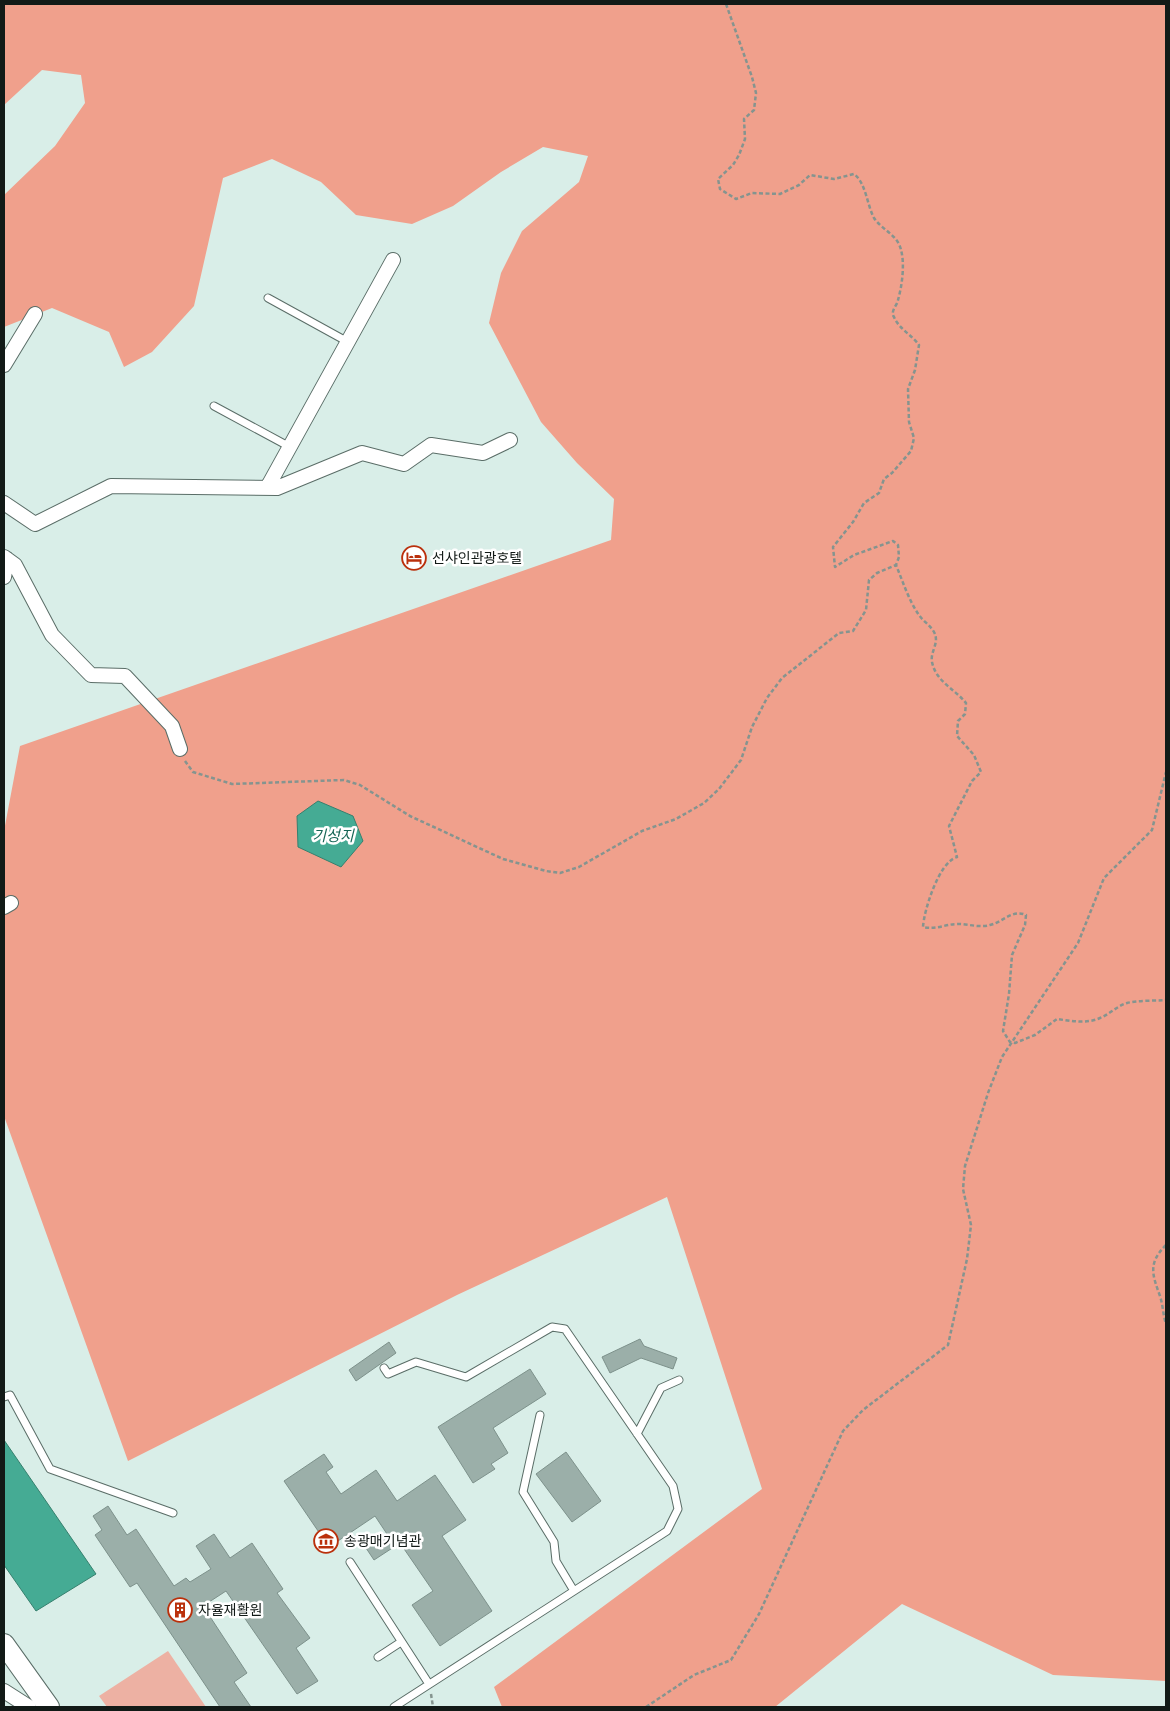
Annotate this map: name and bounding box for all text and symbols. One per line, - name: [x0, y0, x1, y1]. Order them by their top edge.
- hotel icon: 선샤인관광호텔: [401, 545, 427, 571]
- place label: 선샤인관광호텔: [432, 550, 522, 566]
- water label: 기성지: [312, 827, 355, 844]
- museum icon: 송광매기념관: [313, 1528, 339, 1554]
- place label: 송광매기념관: [344, 1533, 421, 1549]
- building icon: 자율재활원: [167, 1597, 193, 1623]
- place label: 자율재활원: [198, 1602, 262, 1618]

